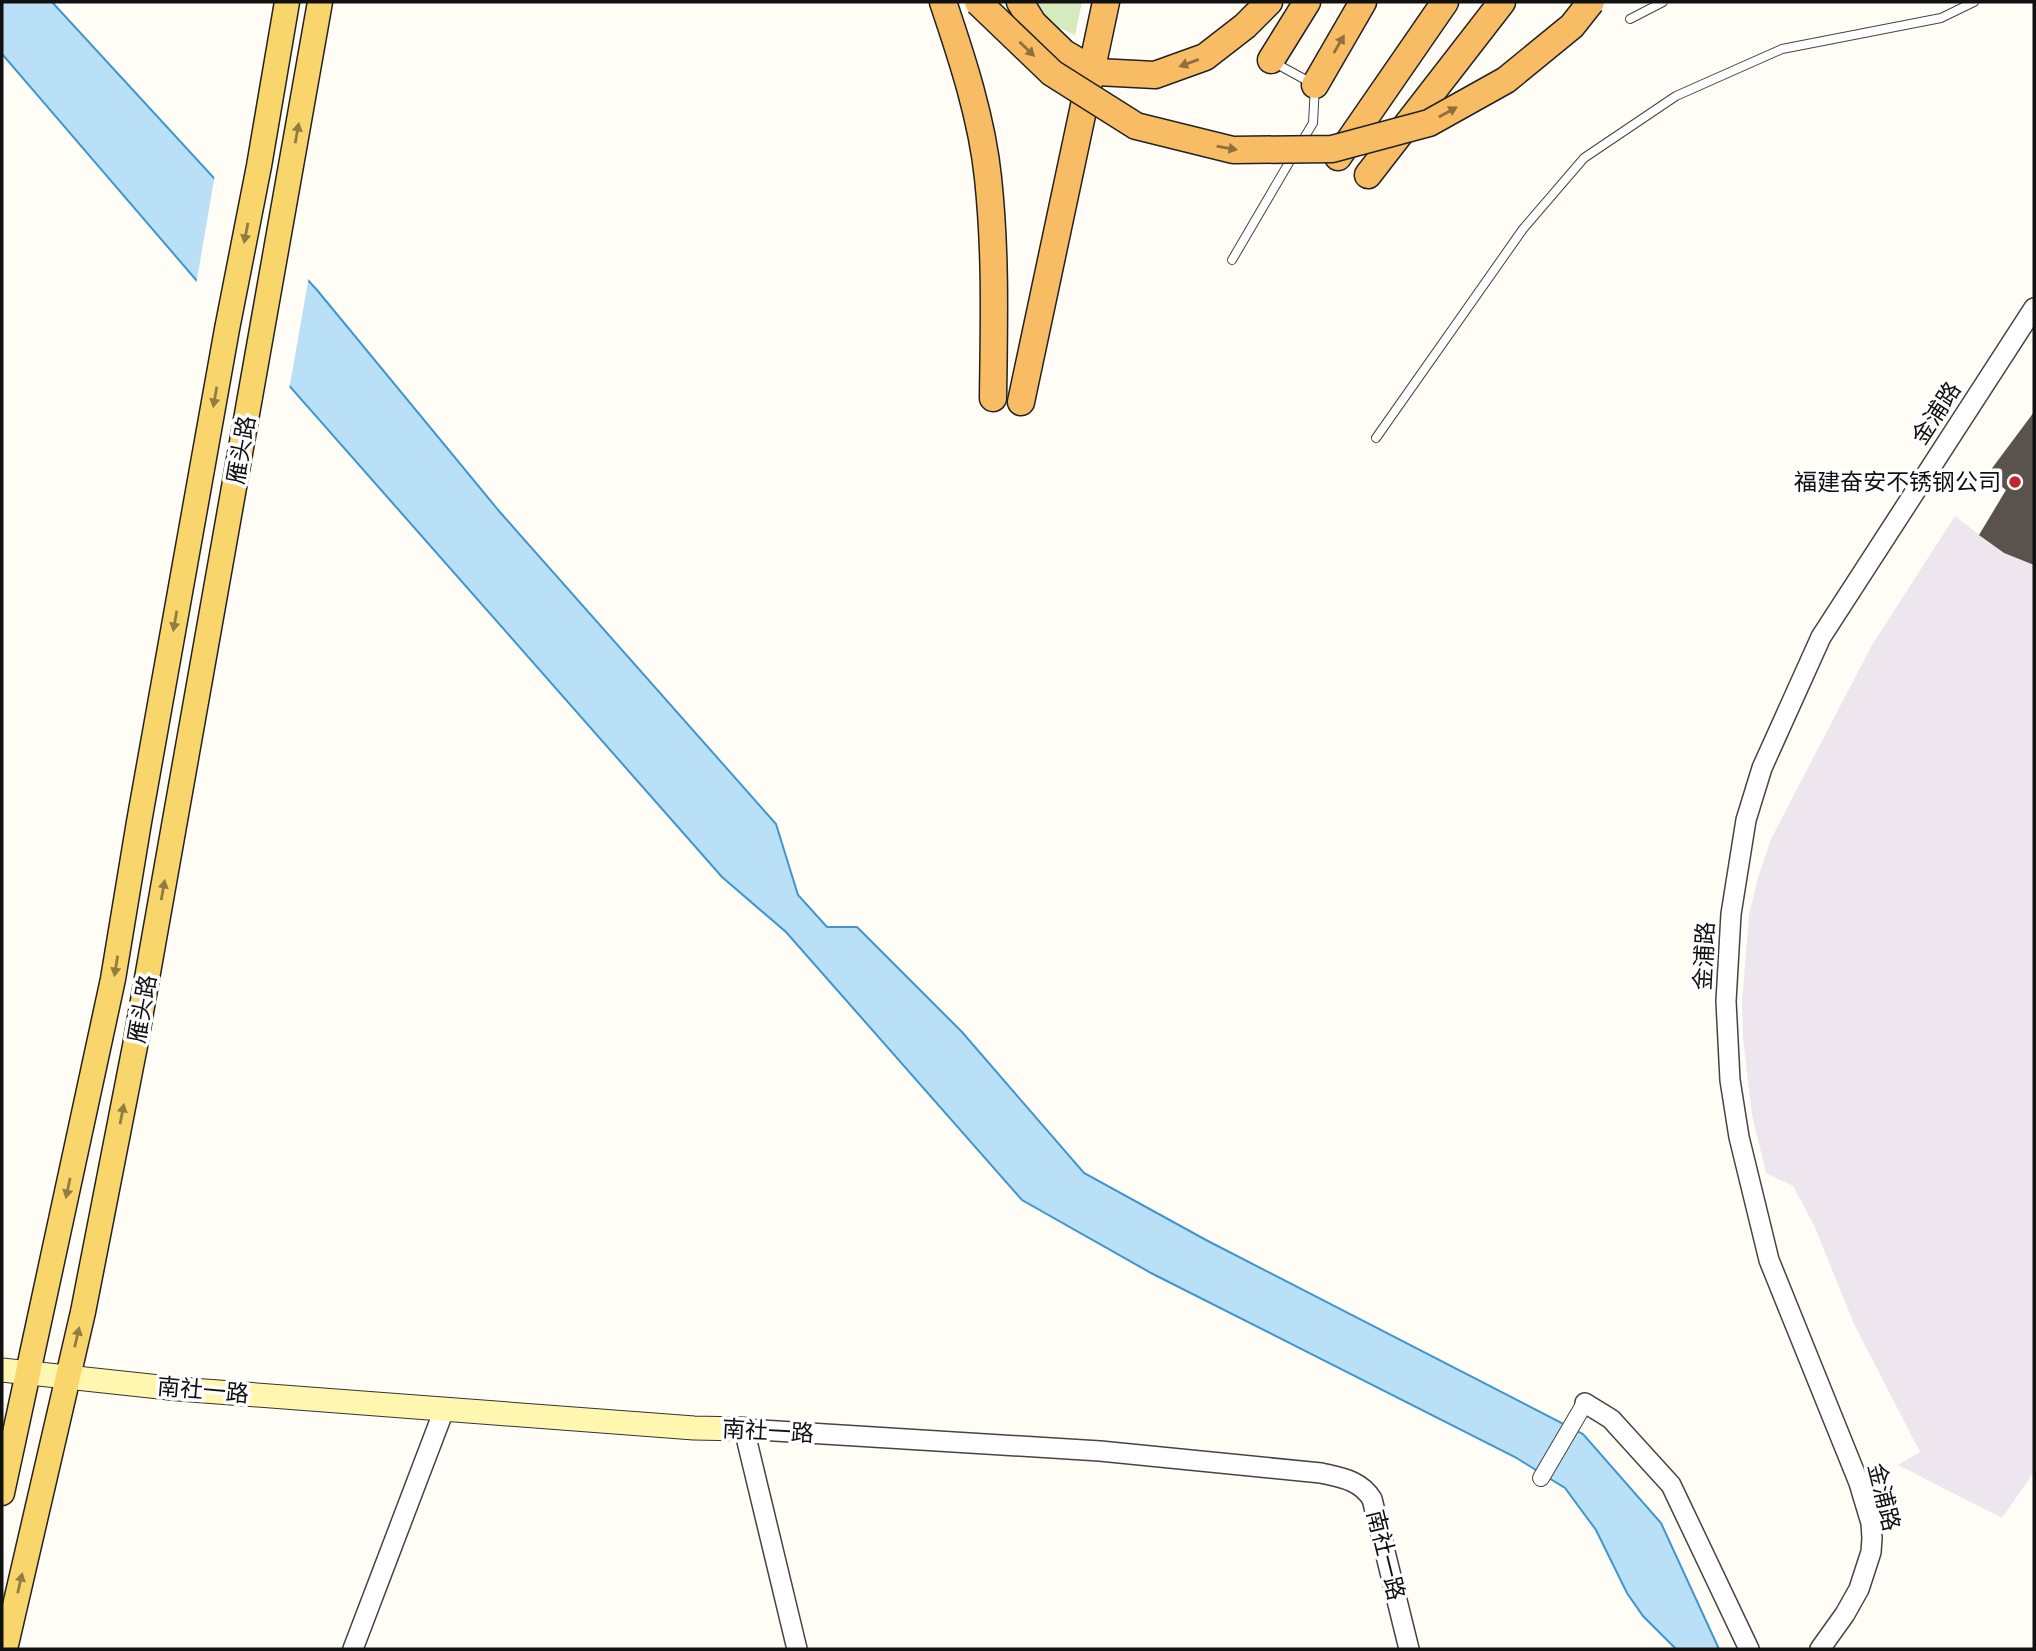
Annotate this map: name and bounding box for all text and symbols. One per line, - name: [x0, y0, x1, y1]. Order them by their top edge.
- one-way arrow: [1333, 34, 1345, 53]
- one-way arrow: [1018, 41, 1035, 57]
- one-way arrow: [1178, 58, 1199, 69]
- one-way arrow: [1438, 106, 1457, 118]
- one-way arrow: [291, 122, 302, 144]
- one-way arrow: [1216, 143, 1238, 154]
- one-way arrow: [240, 222, 251, 244]
- street label: 金浦路: [1904, 375, 1967, 450]
- one-way arrow: [209, 386, 220, 408]
- street label: 雁头路: [219, 413, 261, 486]
- place label: 福建奋安不锈钢公司: [1794, 466, 2001, 496]
- marker: 福建奋安不锈钢公司: [2007, 474, 2023, 490]
- one-way arrow: [170, 610, 181, 632]
- one-way arrow: [158, 879, 169, 901]
- street label: 金浦路: [1686, 921, 1720, 991]
- one-way arrow: [110, 955, 121, 977]
- street label: 雁头路: [120, 972, 162, 1045]
- one-way arrow: [116, 1103, 127, 1125]
- one-way arrow: [62, 1177, 73, 1199]
- one-way arrow: [72, 1326, 83, 1348]
- street label: 南社一路: [156, 1370, 250, 1408]
- street label: 南社一路: [721, 1413, 815, 1447]
- street label: 金浦路: [1862, 1460, 1908, 1534]
- street label: 南社一路: [1361, 1506, 1413, 1603]
- one-way arrow: [15, 1572, 26, 1594]

